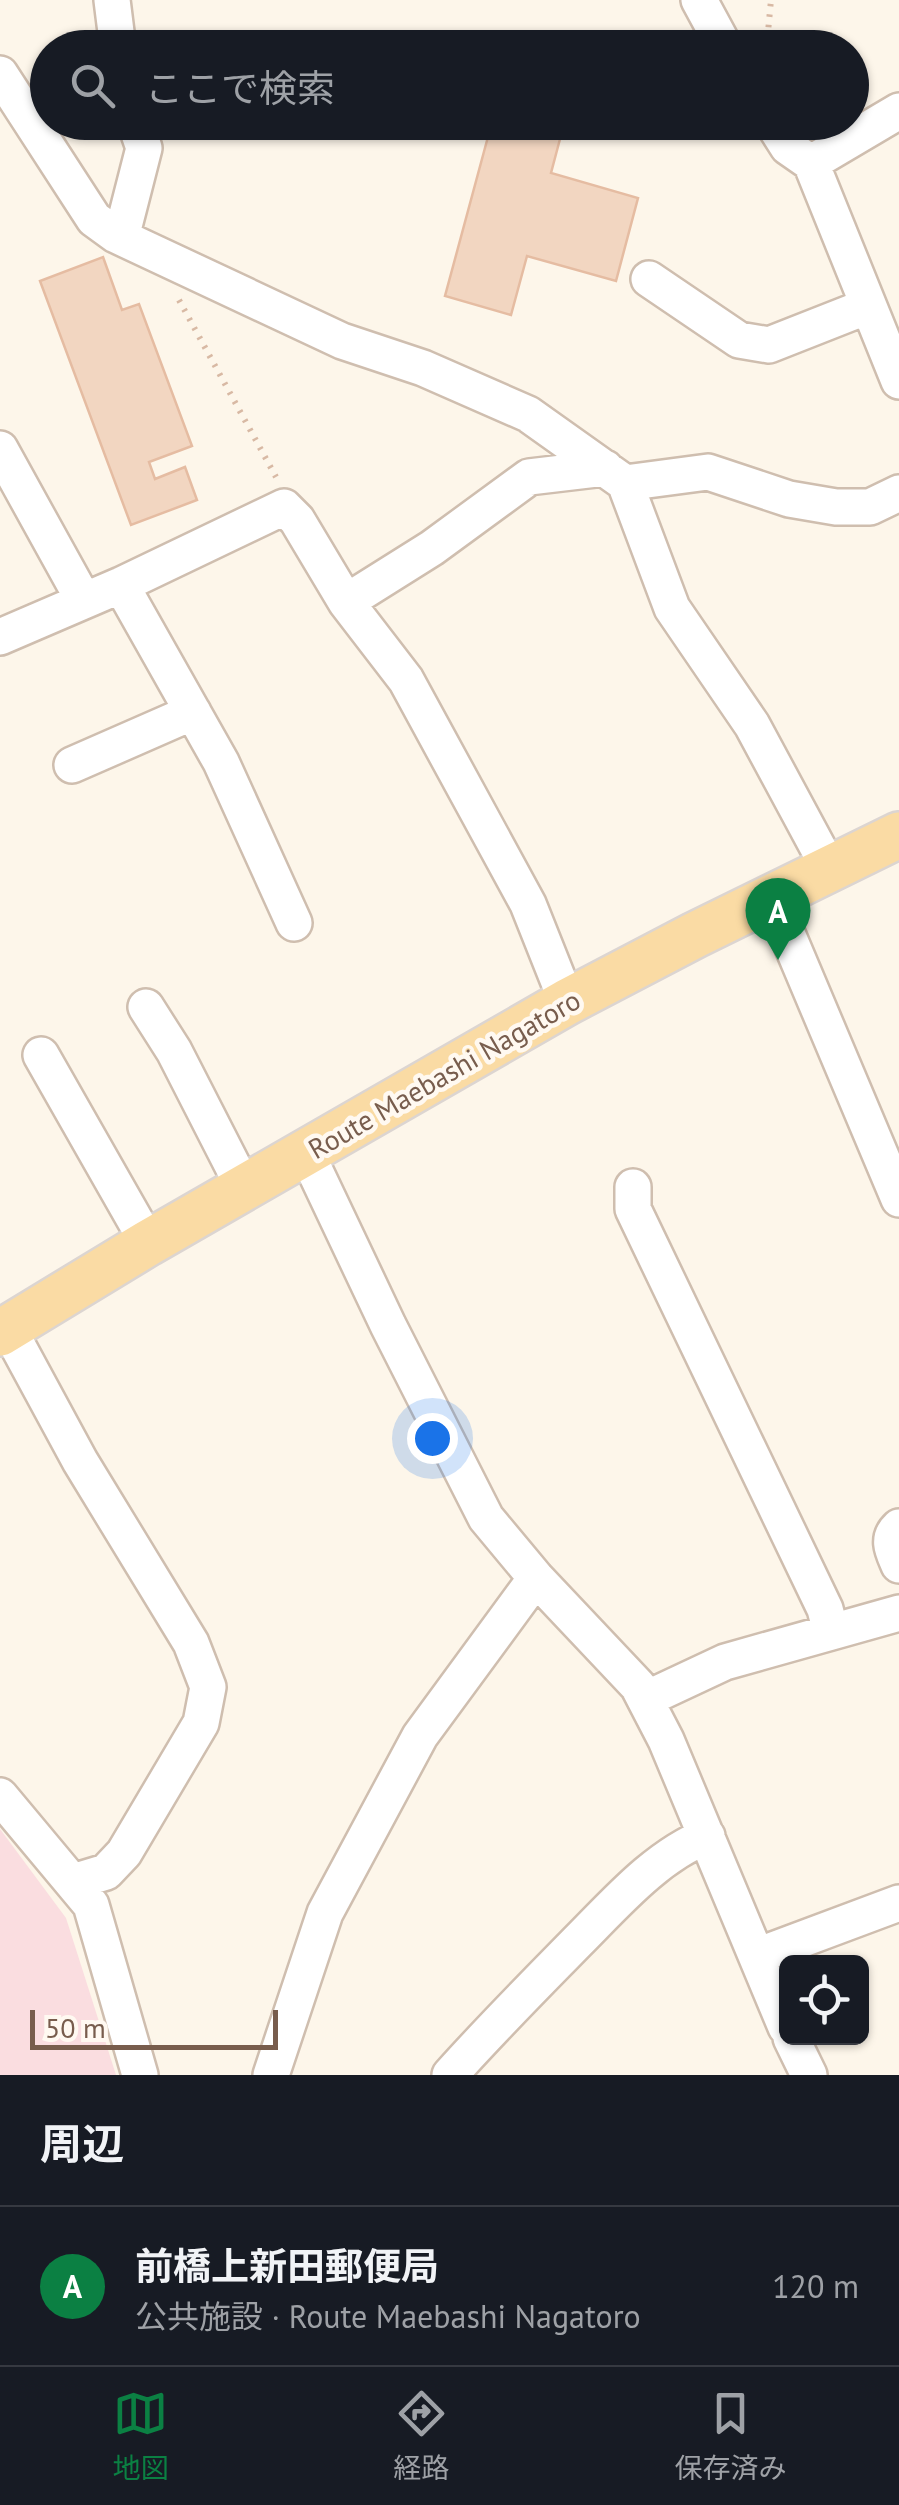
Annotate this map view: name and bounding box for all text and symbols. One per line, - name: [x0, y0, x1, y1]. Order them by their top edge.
- search box: [30, 30, 869, 140]
- icon: search: [65, 58, 120, 113]
- text: ここで検索: [145, 63, 335, 112]
- pin: A: [746, 878, 810, 960]
- street label: Route Maebashi Nagatoro: [301, 981, 587, 1167]
- your location: [407, 1413, 458, 1464]
- map controls: [779, 1955, 869, 2045]
- button: locate: [779, 1955, 869, 2045]
- scale bar: [30, 2005, 278, 2050]
- text: 50 m: [45, 2009, 106, 2046]
- text: 周辺: [40, 2116, 124, 2171]
- text: 前橋上新田郵便局: [135, 2241, 439, 2290]
- text: A: [63, 2265, 82, 2307]
- text: 120 m: [772, 2265, 859, 2307]
- text: 公共施設 · Route Maebashi Nagatoro: [135, 2295, 641, 2337]
- tab: 地図: [112, 2386, 169, 2486]
- tab: 経路: [393, 2386, 450, 2486]
- tab: 保存済み: [674, 2386, 787, 2486]

